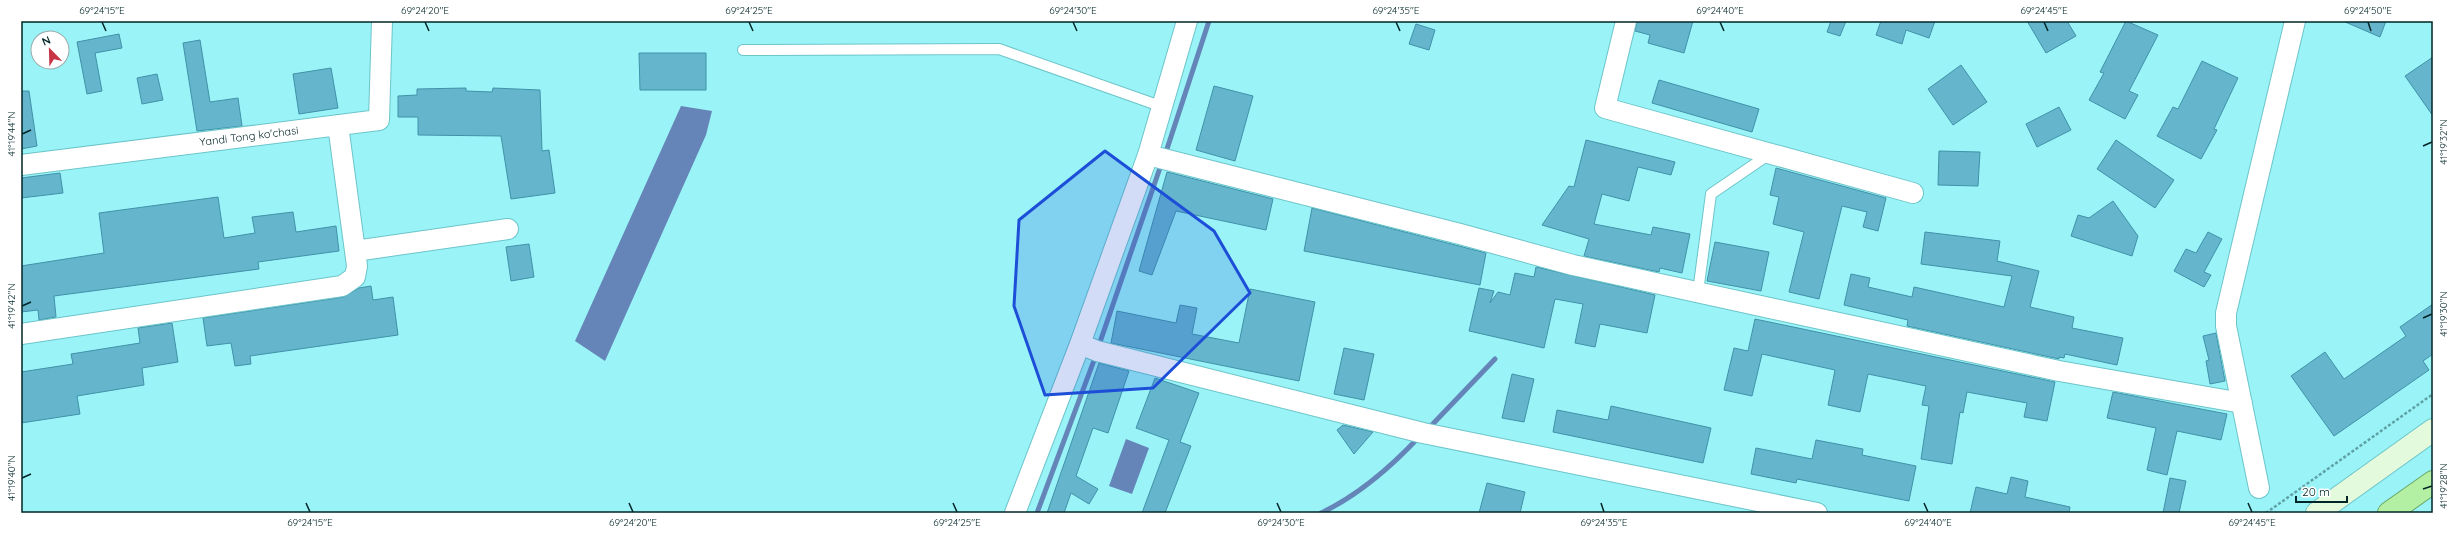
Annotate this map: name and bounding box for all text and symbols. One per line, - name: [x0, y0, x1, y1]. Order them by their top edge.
- text: 69°24'15"E: [79, 4, 125, 17]
- text: 69°24'20"E: [401, 4, 449, 17]
- text: 69°24'25"E: [725, 4, 773, 17]
- text: 69°24'30"E: [1049, 4, 1097, 17]
- text: 69°24'35"E: [1372, 4, 1420, 17]
- text: 69°24'40"E: [1696, 4, 1744, 17]
- text: 69°24'45"E: [2020, 4, 2068, 17]
- text: 69°24'50"E: [2344, 4, 2392, 17]
- north arrow: [30, 30, 70, 70]
- text: N: [40, 33, 53, 49]
- text: 41°19'44"N: [5, 111, 18, 157]
- text: 41°19'32"N: [2437, 119, 2450, 165]
- street label: Yandi Tong ko'chasi: [199, 123, 299, 149]
- text: 41°19'42"N: [5, 283, 18, 329]
- text: 41°19'30"N: [2437, 291, 2450, 337]
- text: 41°19'40"N: [5, 455, 18, 501]
- text: 41°19'28"N: [2437, 463, 2450, 509]
- scale bar: [2296, 478, 2347, 504]
- text: 20 m: [2302, 484, 2330, 499]
- text: 69°24'15"E: [287, 516, 333, 529]
- text: 69°24'20"E: [609, 516, 657, 529]
- text: 69°24'25"E: [933, 516, 981, 529]
- text: 69°24'30"E: [1257, 516, 1305, 529]
- text: 69°24'35"E: [1580, 516, 1628, 529]
- text: 69°24'40"E: [1904, 516, 1952, 529]
- text: 69°24'45"E: [2228, 516, 2276, 529]

